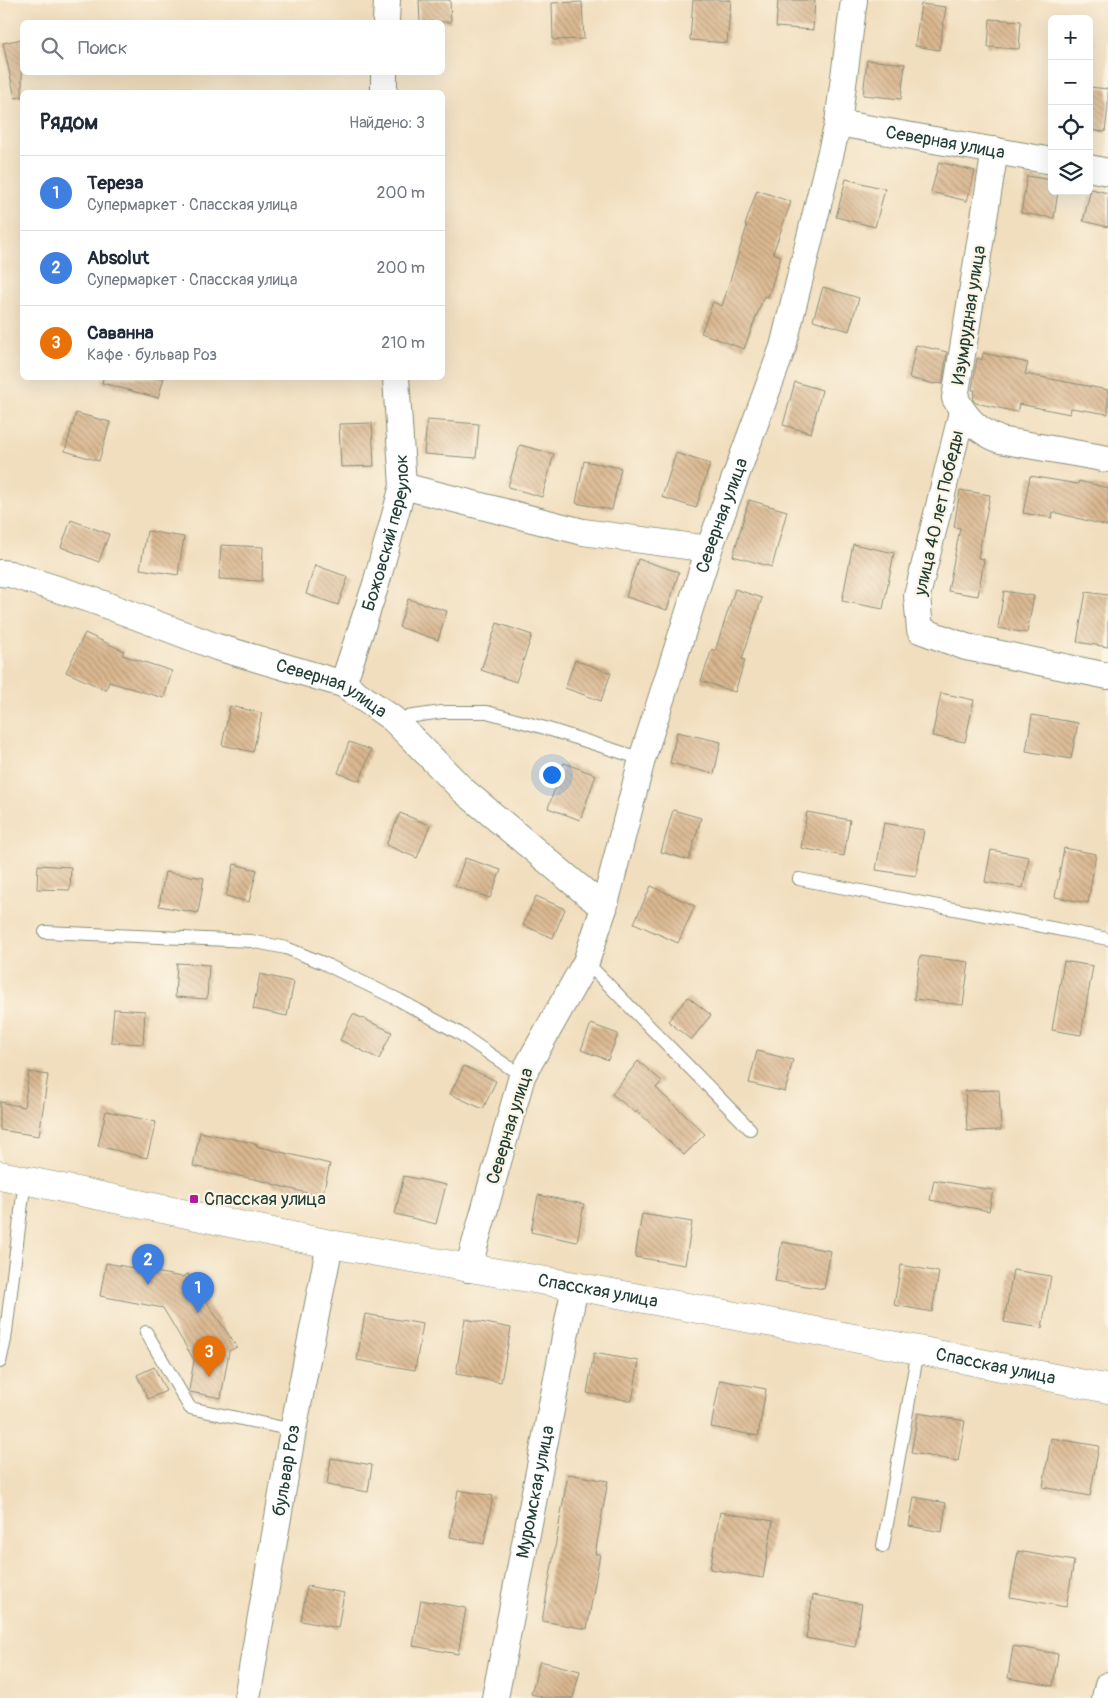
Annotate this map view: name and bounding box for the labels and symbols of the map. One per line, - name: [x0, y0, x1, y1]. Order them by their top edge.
- street label: Северная улица: [884, 120, 1007, 164]
- street label: Изумрудная улица: [947, 244, 991, 386]
- street label: улица 40 лет Победы: [909, 428, 969, 599]
- street label: Божовский переулок: [356, 454, 415, 614]
- street label: Северная улица: [691, 455, 753, 576]
- street label: Северная улица: [273, 653, 392, 723]
- your location: [539, 762, 565, 788]
- street label: Северная улица: [481, 1065, 539, 1187]
- place label: Спасская улица: [204, 1188, 326, 1211]
- marker: Спасская улица: [188, 1193, 200, 1205]
- pin: 2: [132, 1244, 164, 1285]
- street label: Спасская улица: [536, 1268, 660, 1313]
- pin: 1: [182, 1272, 214, 1313]
- pin: 3: [193, 1336, 225, 1377]
- street label: Спасская улица: [934, 1342, 1058, 1389]
- street label: бульвар Роз: [267, 1422, 305, 1518]
- street label: Муромская улица: [511, 1424, 559, 1560]

